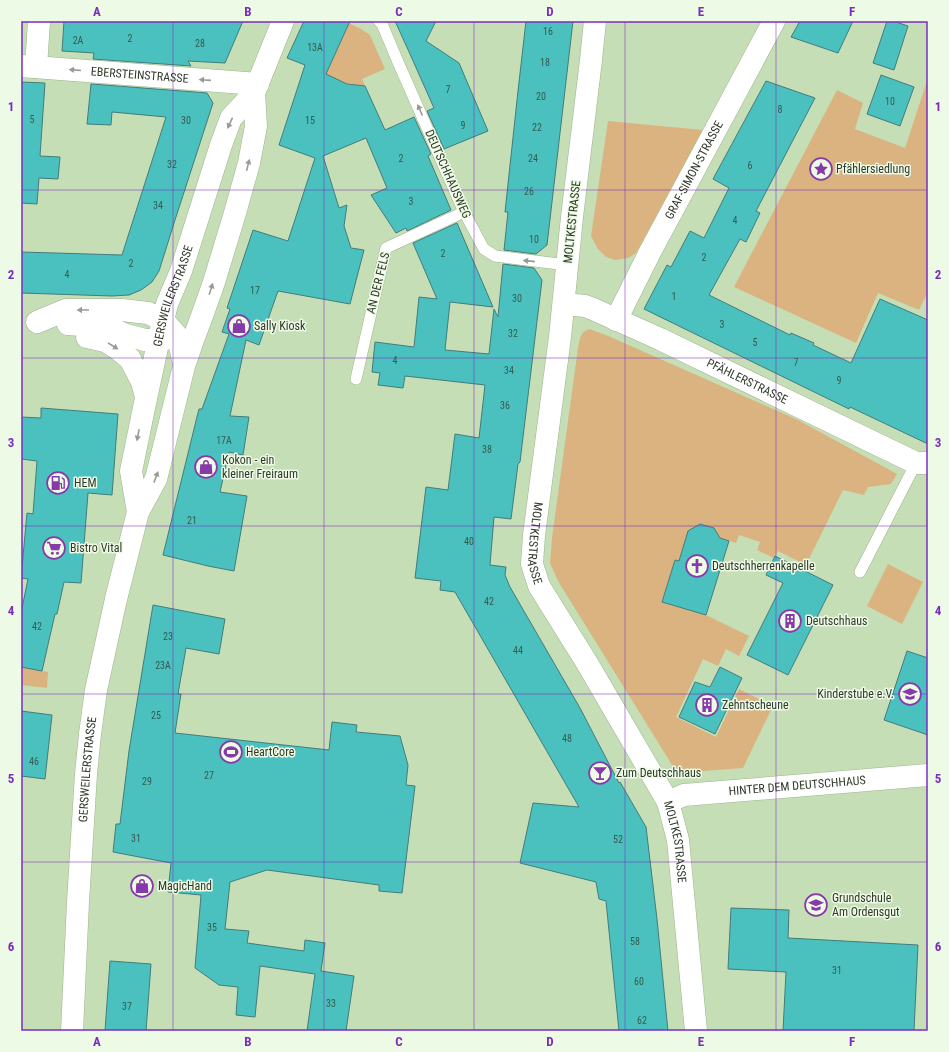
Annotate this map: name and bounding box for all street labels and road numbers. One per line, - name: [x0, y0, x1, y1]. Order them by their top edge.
- street label: EBERSTEINSTRASSE: [90, 64, 189, 86]
- street label: GRAF-SIMON-STRASSE: [662, 119, 726, 222]
- street label: DEUTSCHHAUSWEG: [422, 127, 474, 221]
- street label: MOLTKESTRASSE: [561, 180, 583, 264]
- street label: GERSWEILERSTRASSE: [150, 243, 196, 348]
- street label: AN DER FELS: [364, 251, 392, 315]
- street label: PFÄHLERSTRASSE: [705, 356, 790, 407]
- street label: MOLTKESTRASSE: [525, 501, 545, 586]
- street label: GERSWEILERSTRASSE: [76, 716, 99, 823]
- street label: HINTER DEM DEUTSCHHAUS: [728, 773, 866, 798]
- street label: MOLTKESTRASSE: [661, 799, 689, 883]

